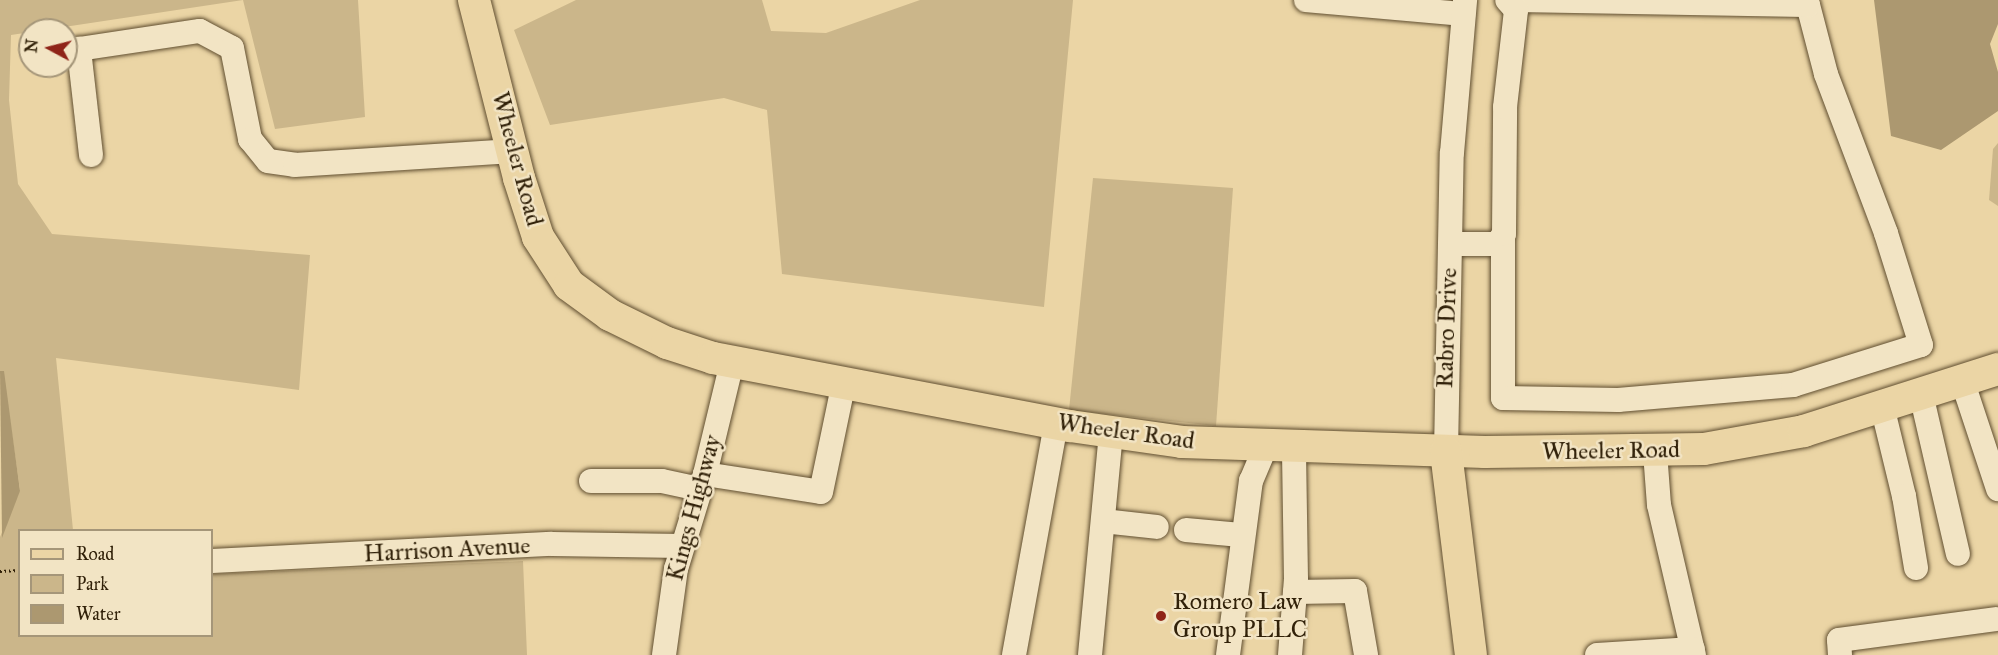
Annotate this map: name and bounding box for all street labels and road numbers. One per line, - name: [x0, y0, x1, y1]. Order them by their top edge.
- street label: Wheeler Road: [485, 89, 549, 229]
- street label: Rabro Drive: [1431, 267, 1463, 389]
- street label: Wheeler Road: [1056, 408, 1196, 456]
- street label: Kings Highway: [661, 432, 727, 584]
- street label: Wheeler Road: [1542, 435, 1680, 467]
- street label: Harrison Avenue: [363, 531, 531, 569]

